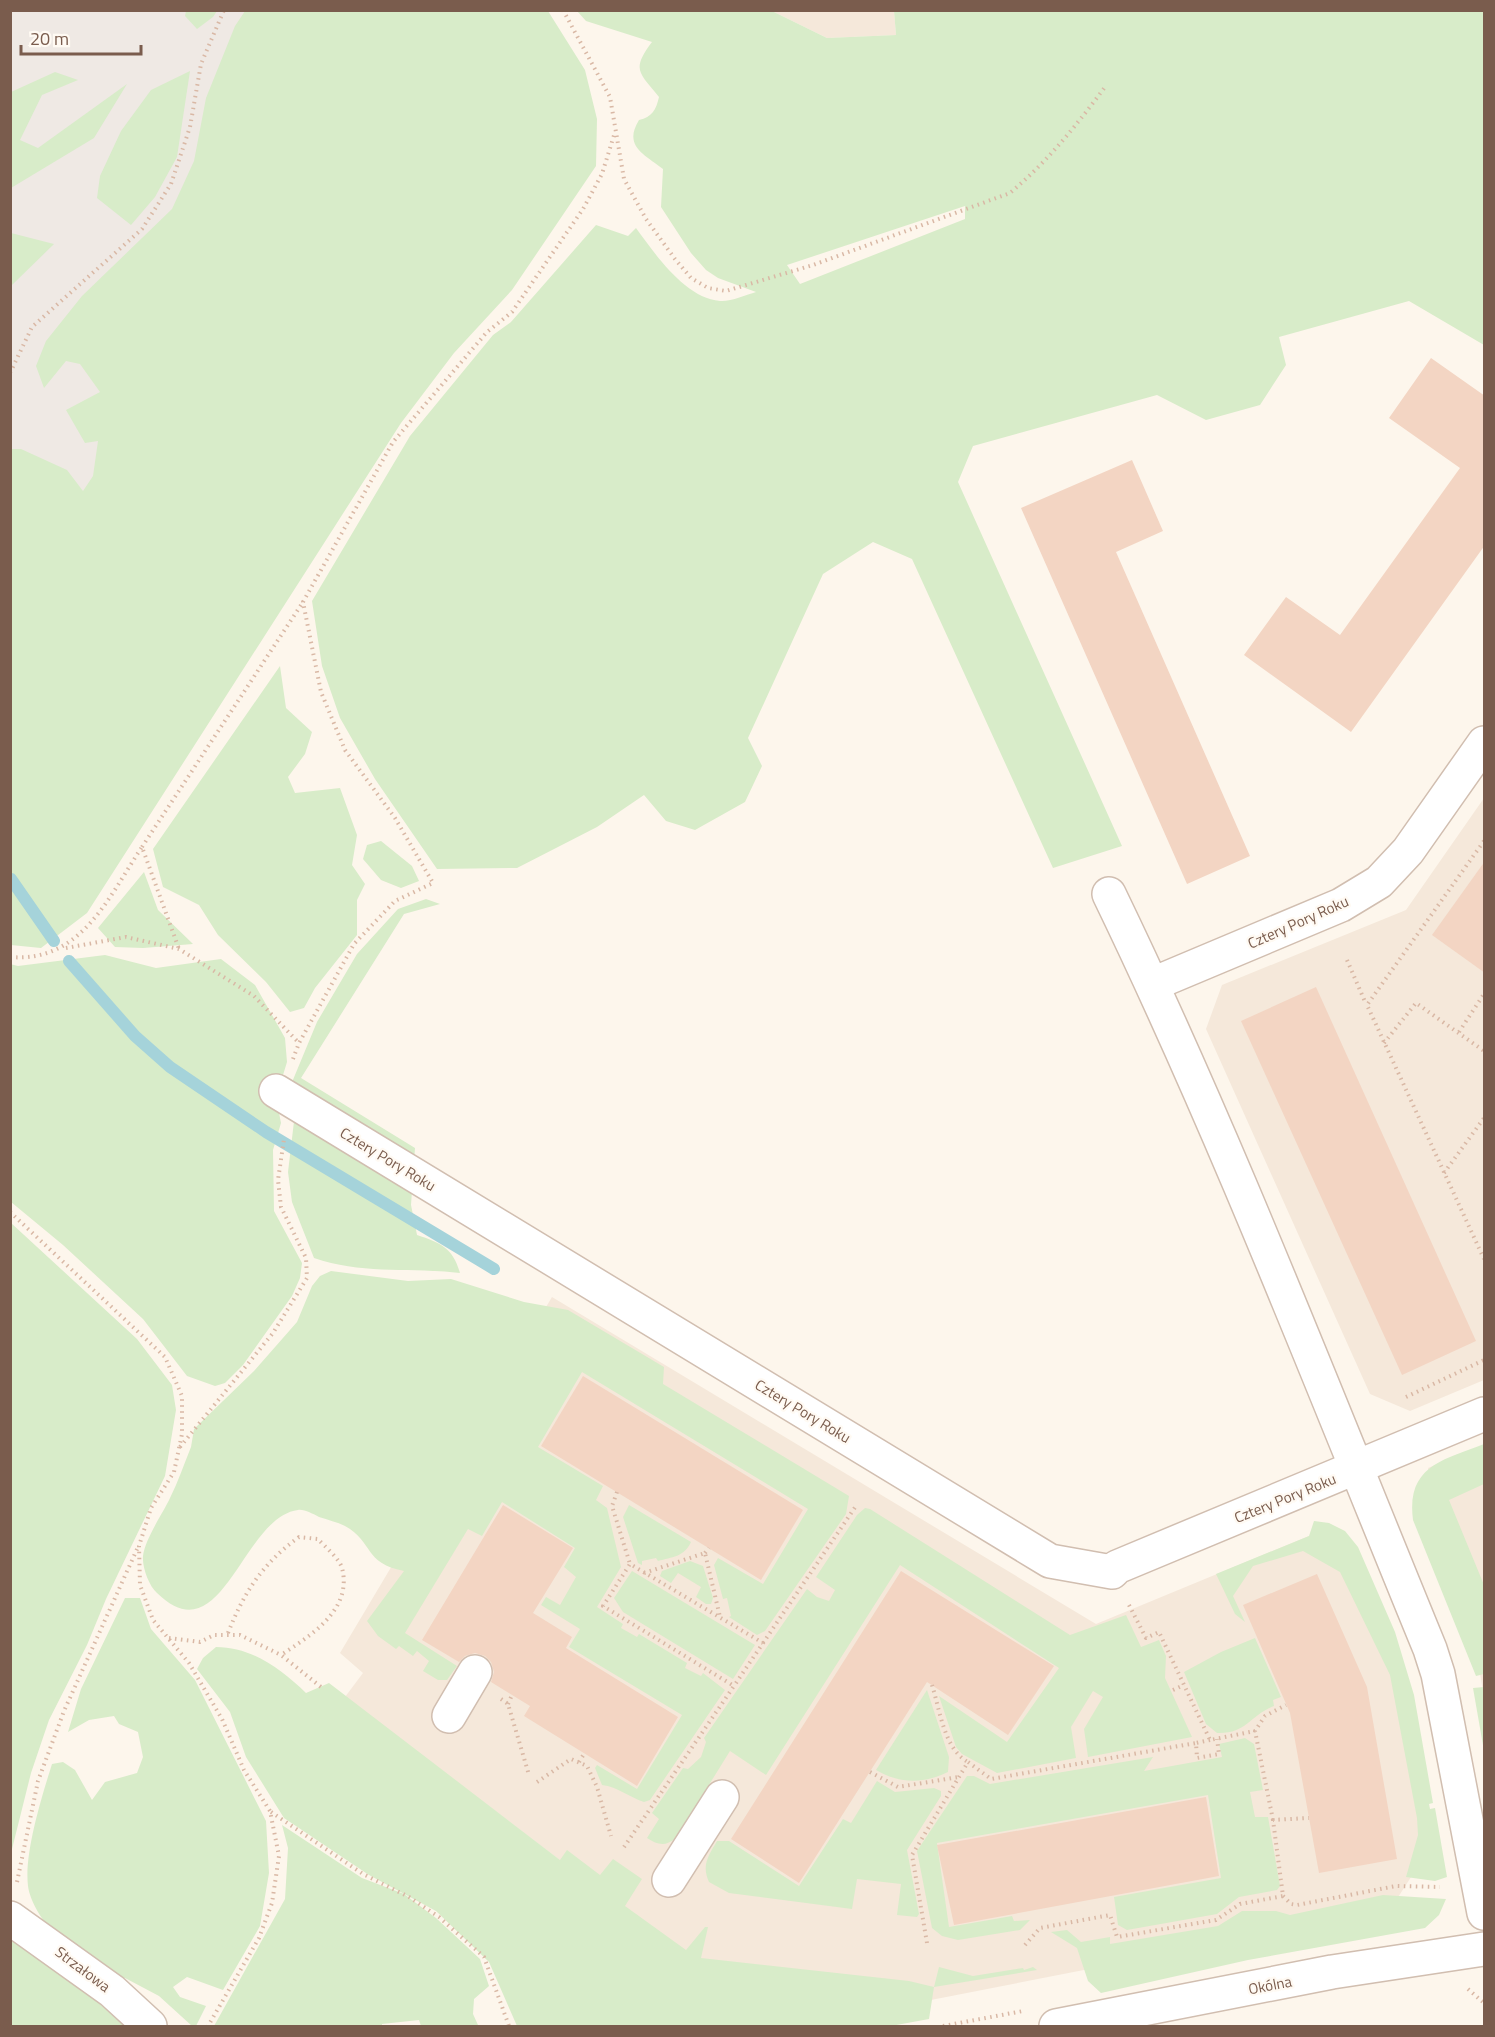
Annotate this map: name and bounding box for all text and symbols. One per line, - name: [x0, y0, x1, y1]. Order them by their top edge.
- scale bar: [21, 18, 141, 56]
- text: 20 m: [30, 25, 69, 52]
- street label: Cztery Pory Roku: [1244, 889, 1352, 955]
- street label: Cztery Pory Roku: [336, 1121, 440, 1197]
- street label: Cztery Pory Roku: [751, 1373, 855, 1449]
- street label: Cztery Pory Roku: [1231, 1467, 1339, 1529]
- street label: Strzałowa: [50, 1941, 116, 1998]
- street label: Okólna: [1246, 1969, 1294, 2000]

